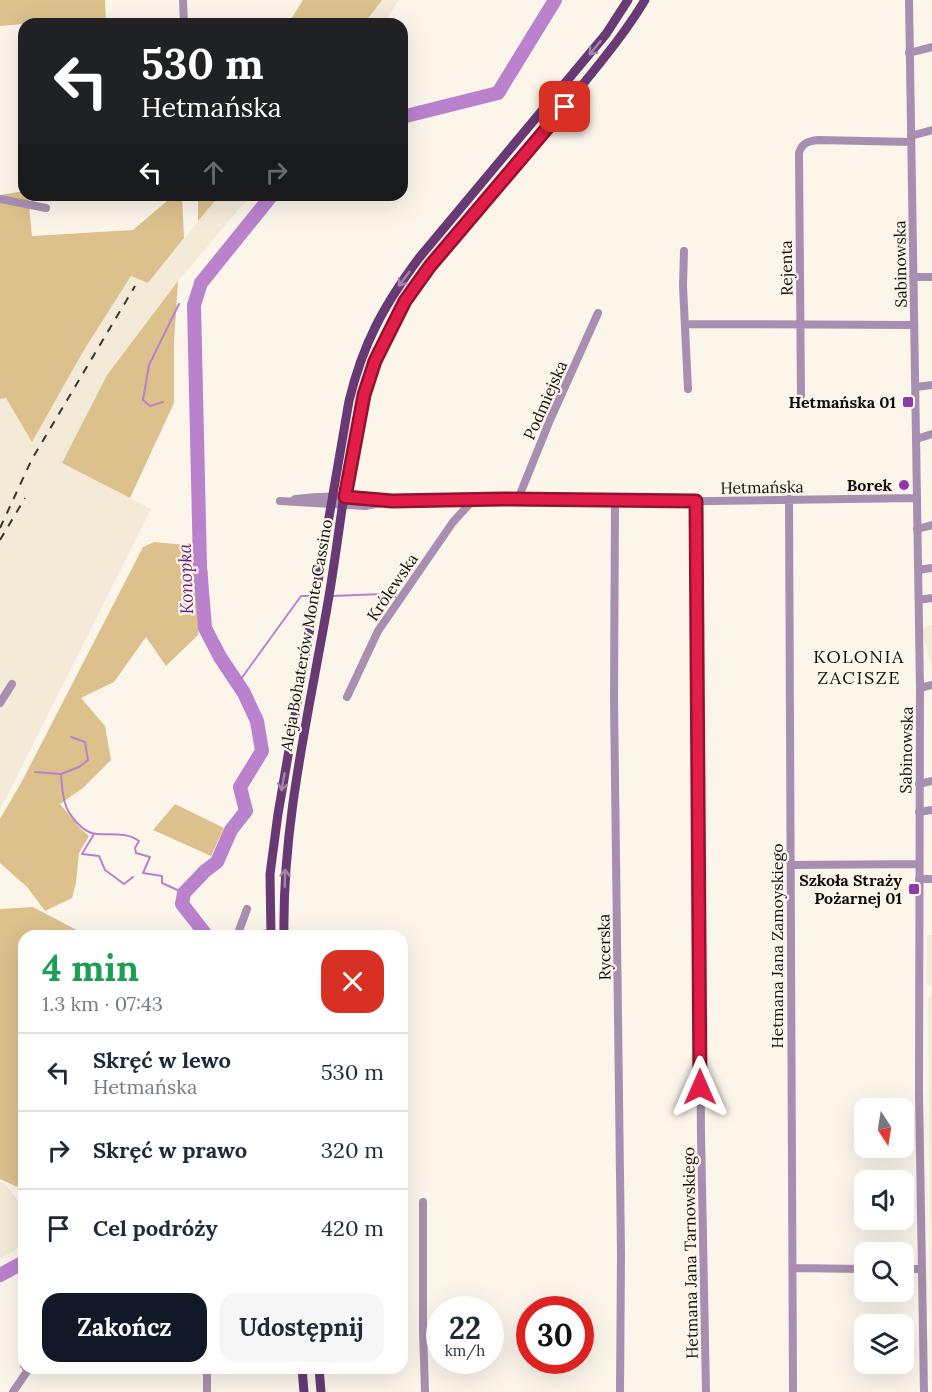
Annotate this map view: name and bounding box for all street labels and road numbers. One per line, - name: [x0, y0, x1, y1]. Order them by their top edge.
- street label: Sabinowska: [889, 220, 911, 308]
- street label: Rejenta: [776, 240, 796, 296]
- street label: Podmiejska: [519, 357, 571, 443]
- street label: Hetmańska: [720, 476, 804, 498]
- street label: Aleja Bohaterów Monte Cassino: [276, 518, 336, 753]
- street label: Królewska: [362, 549, 422, 625]
- street label: Sabinowska: [895, 706, 917, 794]
- street label: Hetmana Jana Zamoyskiego: [767, 843, 787, 1049]
- street label: Rycerska: [593, 914, 615, 980]
- street label: Hetmana Jana Tarnowskiego: [678, 1147, 702, 1359]

